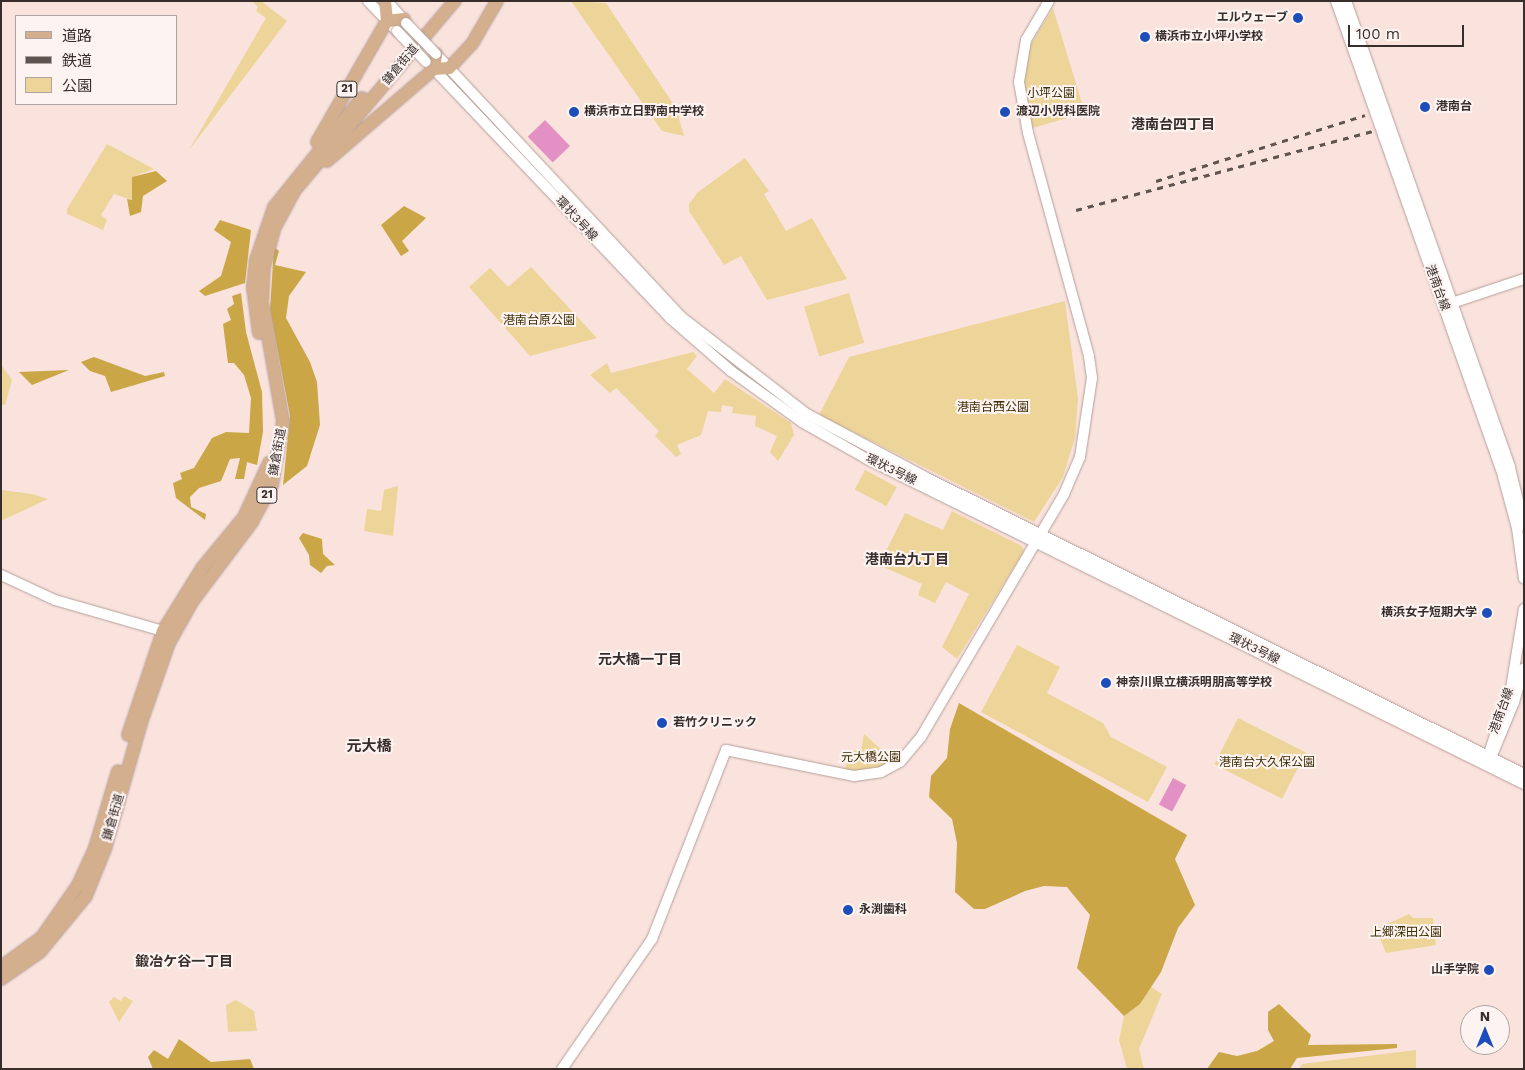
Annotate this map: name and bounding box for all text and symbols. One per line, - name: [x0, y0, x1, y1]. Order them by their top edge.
- place label: エルウェーブ: [1216, 11, 1288, 25]
- marker: エルウェーブ: [1292, 12, 1304, 24]
- legend: [15, 15, 178, 105]
- scale bar: [1350, 15, 1466, 47]
- text: 100 m: [1356, 25, 1400, 43]
- text: 道路: [62, 27, 92, 45]
- place label: 横浜市立小坪小学校: [1155, 30, 1263, 44]
- marker: 横浜市立小坪小学校: [1139, 31, 1151, 43]
- street label: 鎌倉街道: [380, 42, 422, 88]
- text: 鉄道: [62, 52, 92, 70]
- text: 公園: [62, 77, 92, 95]
- road number: 21: [336, 80, 358, 98]
- park label: 小坪公園: [1027, 87, 1075, 101]
- marker: 港南台: [1418, 100, 1432, 114]
- place label: 港南台: [1436, 100, 1472, 114]
- place label: 横浜市立日野南中学校: [584, 105, 704, 119]
- marker: 渡辺小児科医院: [998, 105, 1012, 119]
- place label: 渡辺小児科医院: [1016, 105, 1100, 119]
- marker: 横浜市立日野南中学校: [568, 106, 580, 118]
- district label: 港南台四丁目: [1131, 116, 1215, 132]
- street label: 環状3号線: [552, 194, 600, 244]
- street label: 港南台線: [1422, 263, 1452, 313]
- park label: 港南台原公園: [503, 314, 575, 328]
- park label: 港南台西公園: [957, 401, 1029, 415]
- street label: 鎌倉街道: [267, 427, 289, 477]
- street label: 環状3号線: [863, 451, 919, 489]
- road number: 21: [256, 486, 278, 504]
- district label: 港南台九丁目: [865, 551, 949, 567]
- place label: 横浜女子短期大学: [1381, 606, 1477, 620]
- marker: 横浜女子短期大学: [1481, 607, 1493, 619]
- street label: 環状3号線: [1226, 630, 1282, 668]
- district label: 元大橋一丁目: [598, 651, 682, 667]
- place label: 神奈川県立横浜明朋高等学校: [1116, 676, 1272, 690]
- marker: 神奈川県立横浜明朋高等学校: [1100, 677, 1112, 689]
- street label: 港南台線: [1487, 686, 1517, 736]
- marker: 若竹クリニック: [655, 716, 669, 730]
- place label: 若竹クリニック: [673, 716, 757, 730]
- district label: 元大橋: [347, 738, 391, 756]
- park label: 元大橋公園: [841, 751, 901, 765]
- park label: 港南台大久保公園: [1219, 756, 1315, 770]
- street label: 鎌倉街道: [100, 792, 128, 842]
- marker: 永渕歯科: [841, 903, 855, 917]
- place label: 永渕歯科: [859, 903, 907, 917]
- park label: 上郷深田公園: [1370, 926, 1442, 940]
- district label: 鍛冶ケ谷一丁目: [135, 953, 233, 969]
- place label: 山手学院: [1431, 963, 1479, 977]
- marker: 山手学院: [1483, 964, 1495, 976]
- north arrow: [1460, 1005, 1510, 1055]
- text: N: [1480, 1008, 1490, 1024]

